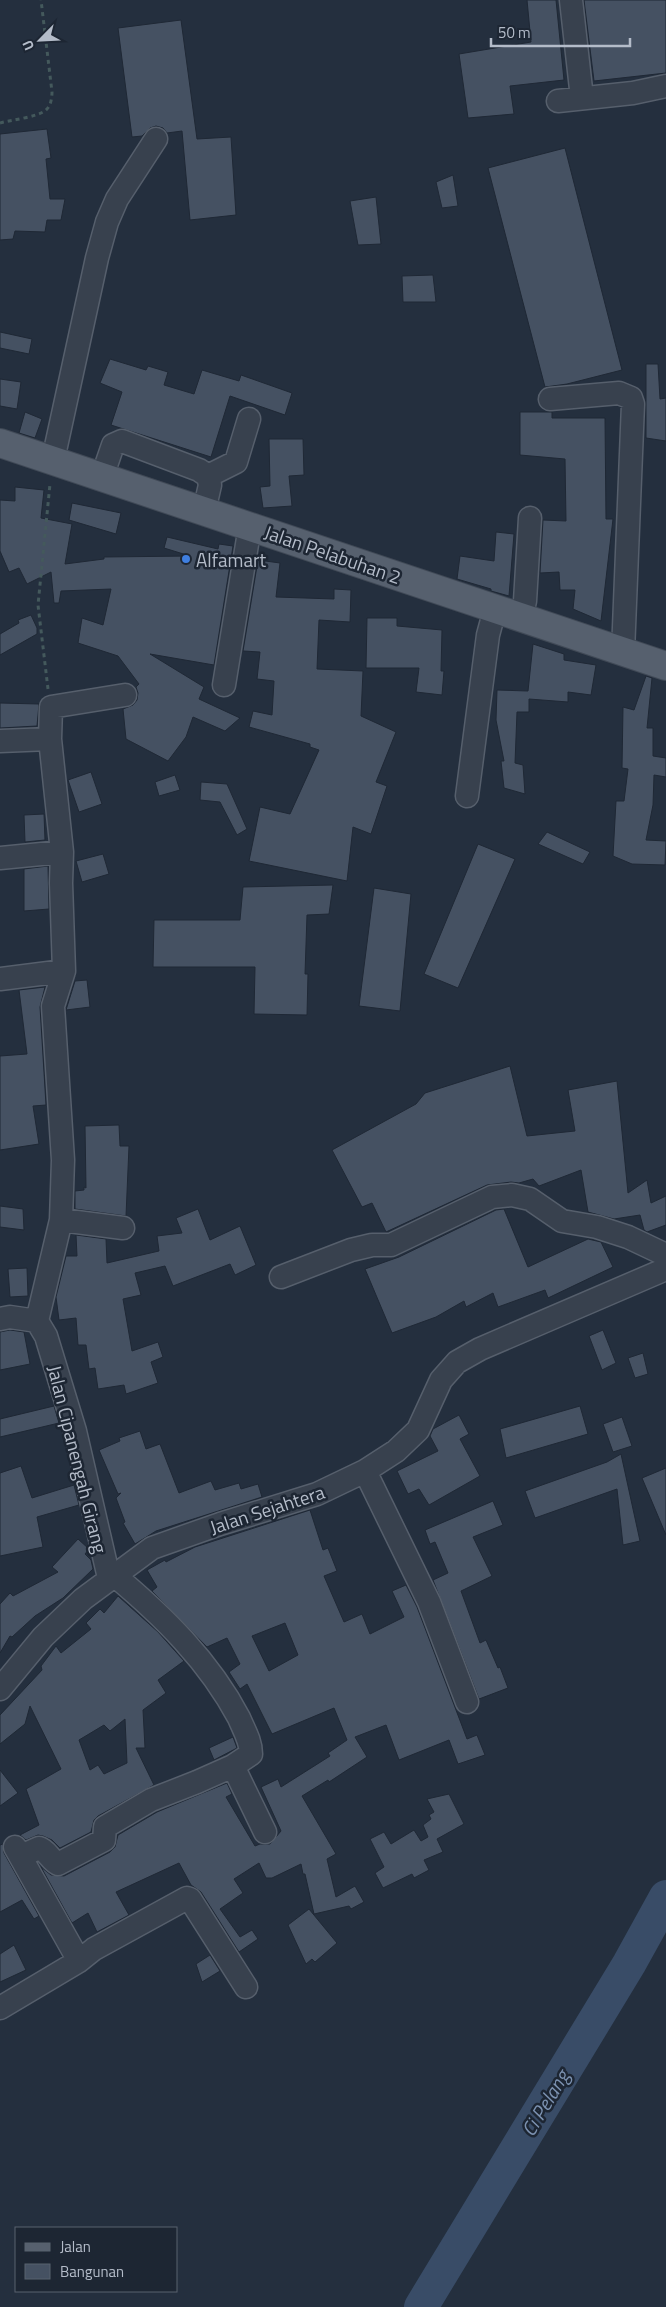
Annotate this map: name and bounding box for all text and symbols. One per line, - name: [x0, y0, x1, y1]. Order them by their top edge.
- north arrow: [15, 15, 65, 65]
- scale bar: [491, 15, 630, 47]
- text: 50 m: [498, 21, 531, 44]
- text: U: [16, 37, 39, 54]
- street label: Jalan Pelabuhan 2: [261, 517, 405, 591]
- place label: Alfamart: [196, 545, 266, 574]
- marker: Alfamart: [180, 553, 192, 565]
- street label: Jalan Cipanengah Girang: [41, 1362, 115, 1556]
- street label: Jalan Sejahtera: [206, 1477, 329, 1541]
- water label: Ci Pelang: [513, 2062, 578, 2142]
- legend: [15, 2227, 178, 2292]
- text: Jalan: [60, 2235, 91, 2258]
- text: Bangunan: [60, 2260, 124, 2283]

